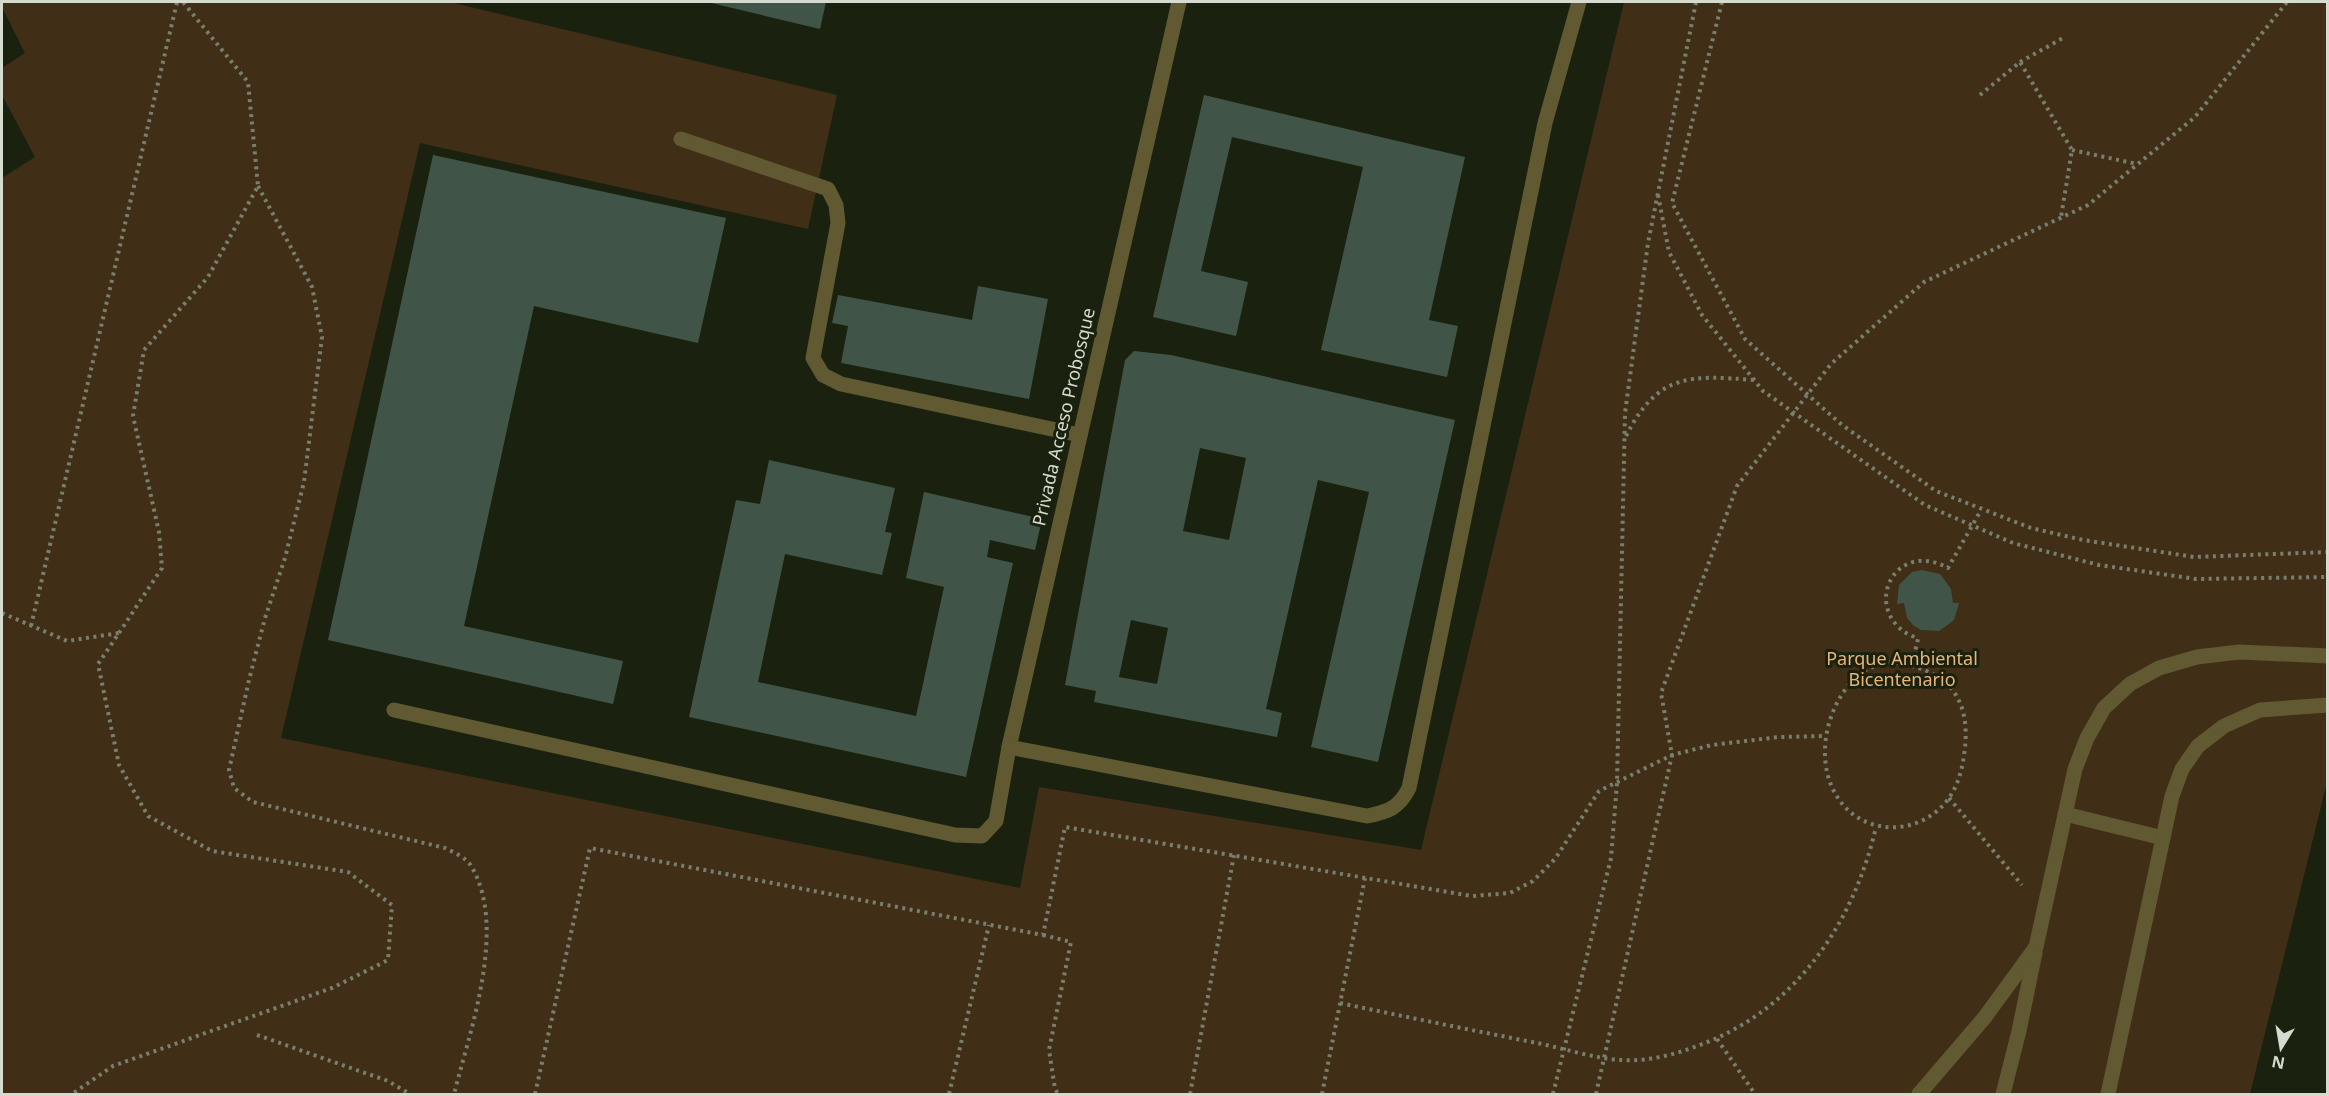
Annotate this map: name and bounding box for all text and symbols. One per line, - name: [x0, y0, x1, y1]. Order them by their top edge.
- street label: Privada Acceso Probosque: [1026, 305, 1100, 528]
- park label: Parque Ambiental Bicentenario: [1826, 646, 1978, 691]
- north arrow: [2251, 1018, 2311, 1078]
- text: N: [2270, 1051, 2287, 1075]

